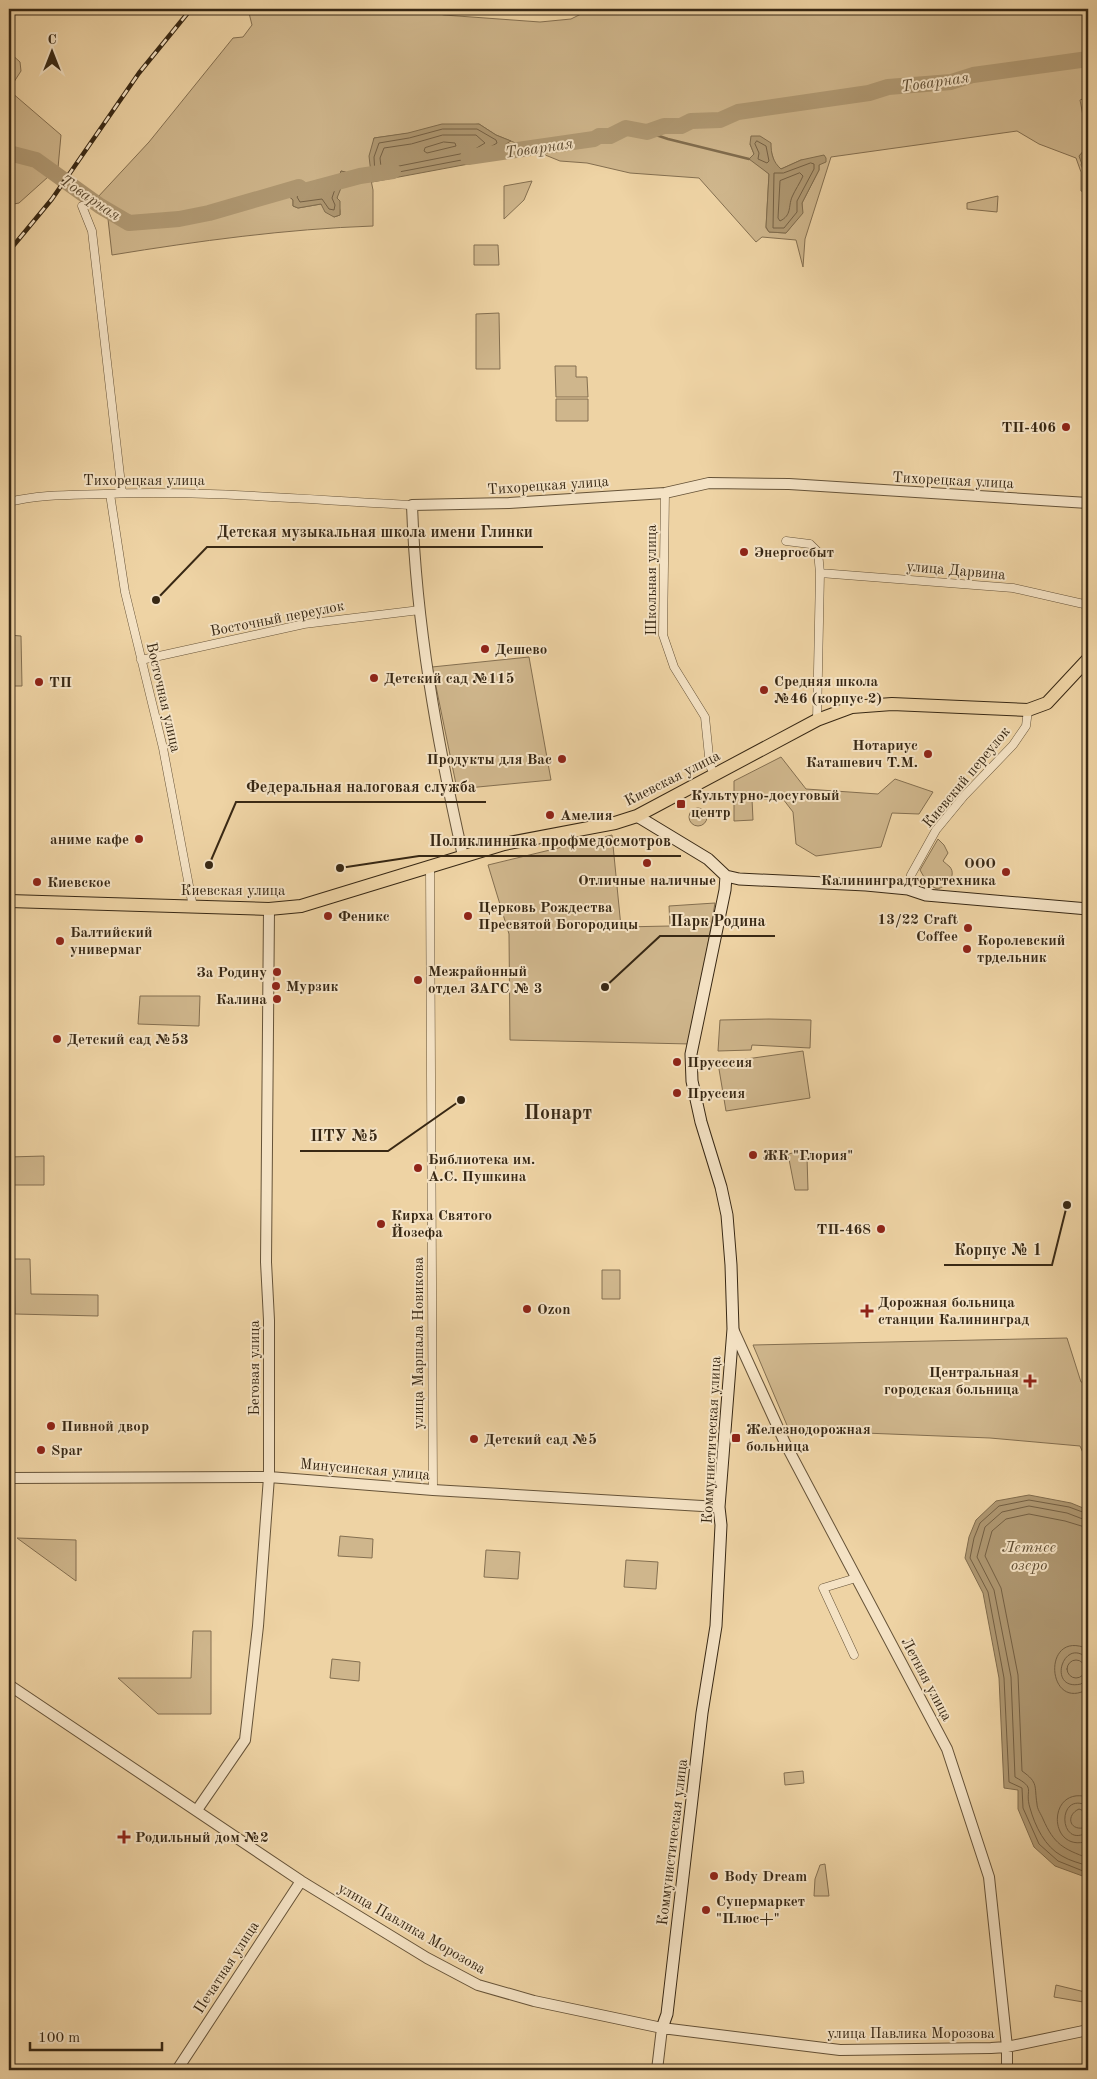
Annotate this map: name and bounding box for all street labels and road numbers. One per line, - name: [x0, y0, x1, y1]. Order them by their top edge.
- street label: Тихорецкая улица: [892, 471, 1015, 492]
- street label: Тихорецкая улица: [83, 474, 206, 489]
- street label: Тихорецкая улица: [487, 475, 610, 498]
- street label: Школьная улица: [645, 524, 660, 636]
- street label: улица Дарвина: [906, 560, 1007, 583]
- street label: Восточный переулок: [209, 599, 346, 640]
- street label: Восточная улица: [143, 641, 183, 754]
- street label: Киевский переулок: [921, 724, 1014, 831]
- street label: Киевская улица: [623, 749, 723, 810]
- street label: Киевская улица: [181, 884, 286, 899]
- street label: улица Маршала Новикова: [412, 1256, 427, 1429]
- street label: Беговая улица: [248, 1320, 263, 1416]
- street label: Коммунистическая улица: [701, 1355, 724, 1524]
- street label: Минусинская улица: [299, 1457, 431, 1484]
- street label: Летняя улица: [897, 1636, 954, 1724]
- street label: Коммунистическая улица: [656, 1757, 691, 1926]
- street label: улица Павлика Морозова: [335, 1881, 488, 1978]
- street label: Печатная улица: [192, 1918, 263, 2017]
- street label: улица Павлика Морозова: [827, 2027, 995, 2042]

